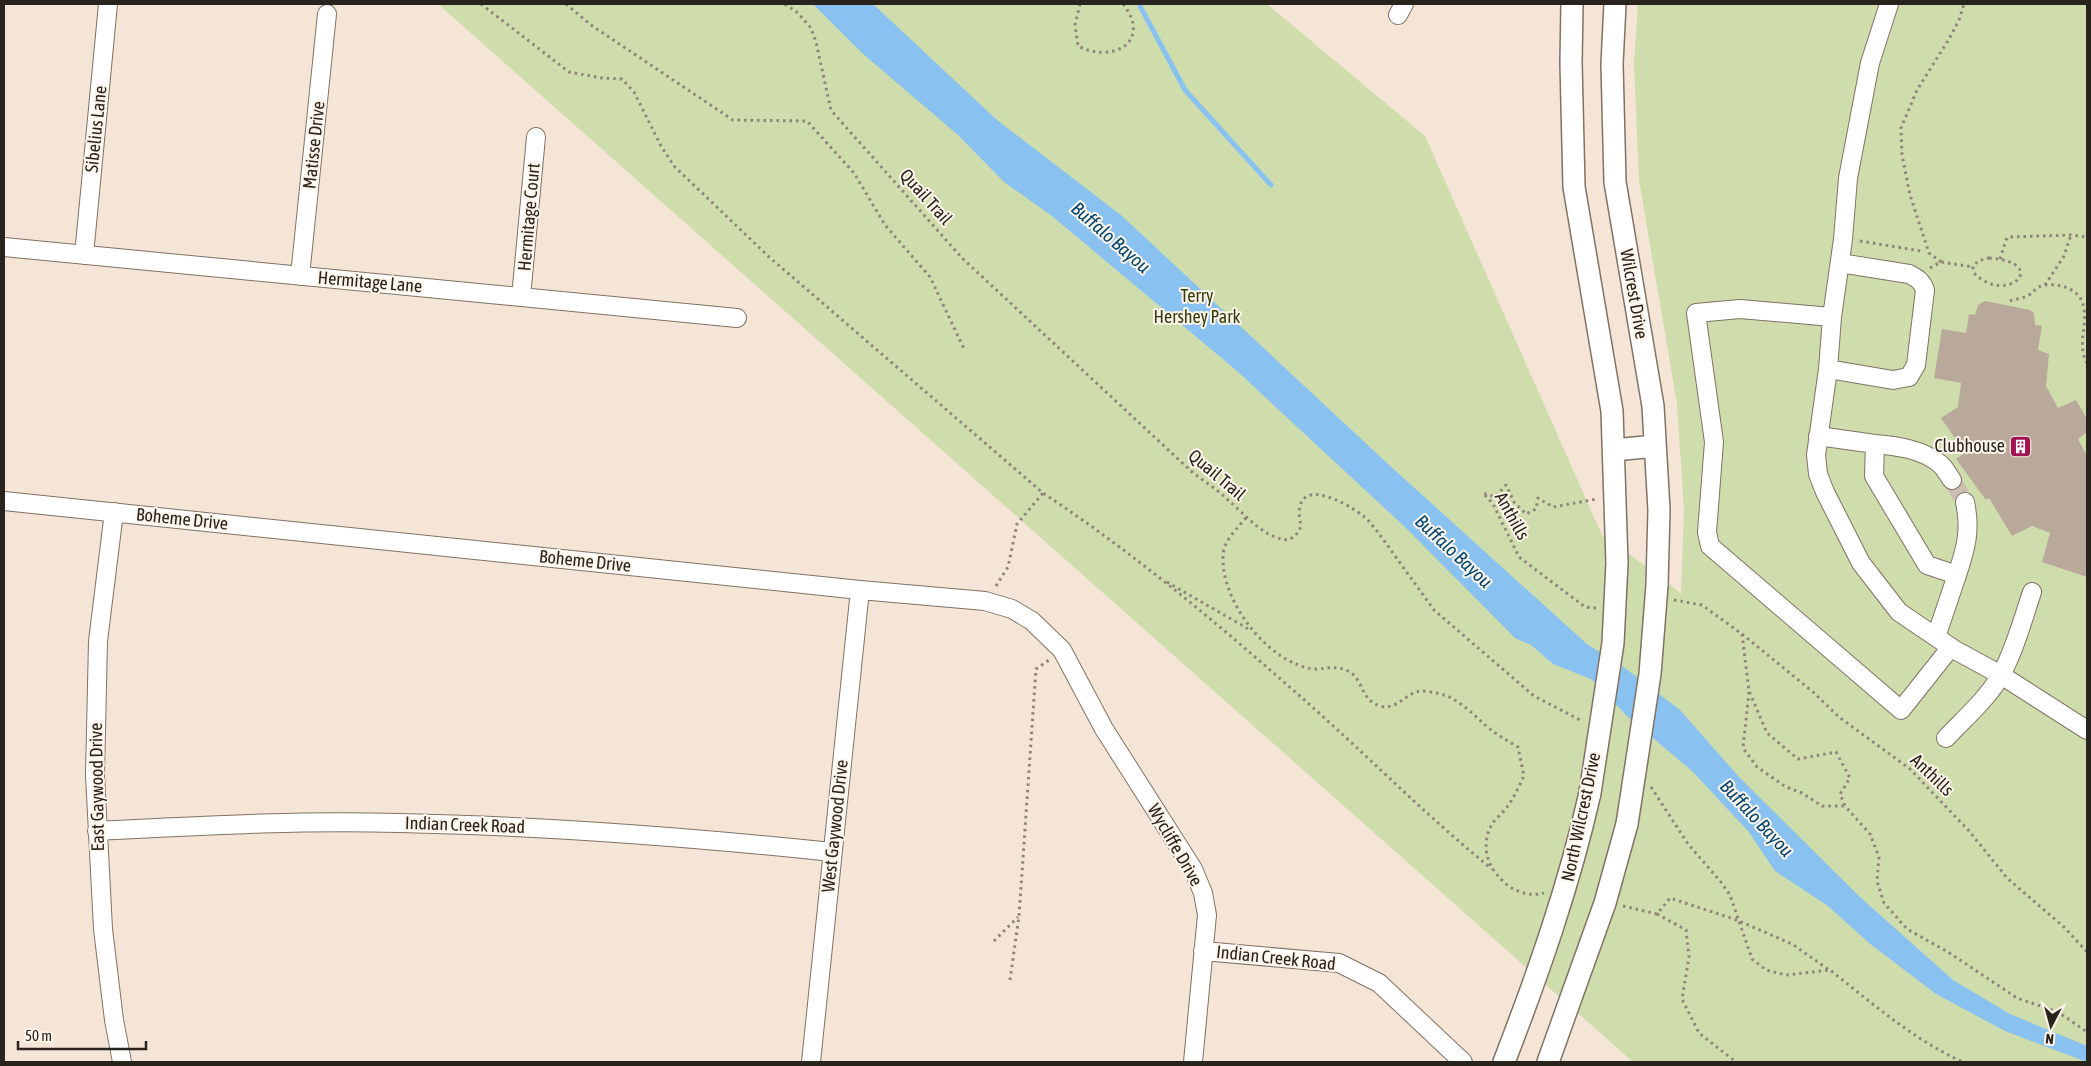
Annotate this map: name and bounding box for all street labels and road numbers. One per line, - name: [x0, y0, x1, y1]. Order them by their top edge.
- street label: Sibelius Lane: [81, 85, 110, 173]
- street label: Matisse Drive: [298, 100, 329, 190]
- street label: Hermitage Court: [513, 162, 544, 272]
- street label: Quail Trail: [896, 164, 957, 229]
- street label: Wilcrest Drive: [1616, 247, 1653, 340]
- street label: Hermitage Lane: [317, 266, 423, 297]
- street label: Quail Trail: [1185, 445, 1250, 505]
- street label: Anthills: [1491, 488, 1534, 543]
- street label: Boheme Drive: [135, 503, 229, 534]
- street label: Boheme Drive: [538, 545, 632, 576]
- street label: East Gaywood Drive: [85, 722, 108, 852]
- street label: Anthills: [1907, 749, 1958, 800]
- street label: North Wilcrest Drive: [1557, 750, 1604, 883]
- street label: West Gaywood Drive: [817, 758, 852, 893]
- street label: Wycliffe Drive: [1144, 800, 1207, 889]
- street label: Indian Creek Road: [405, 812, 525, 837]
- street label: Indian Creek Road: [1215, 941, 1337, 974]

